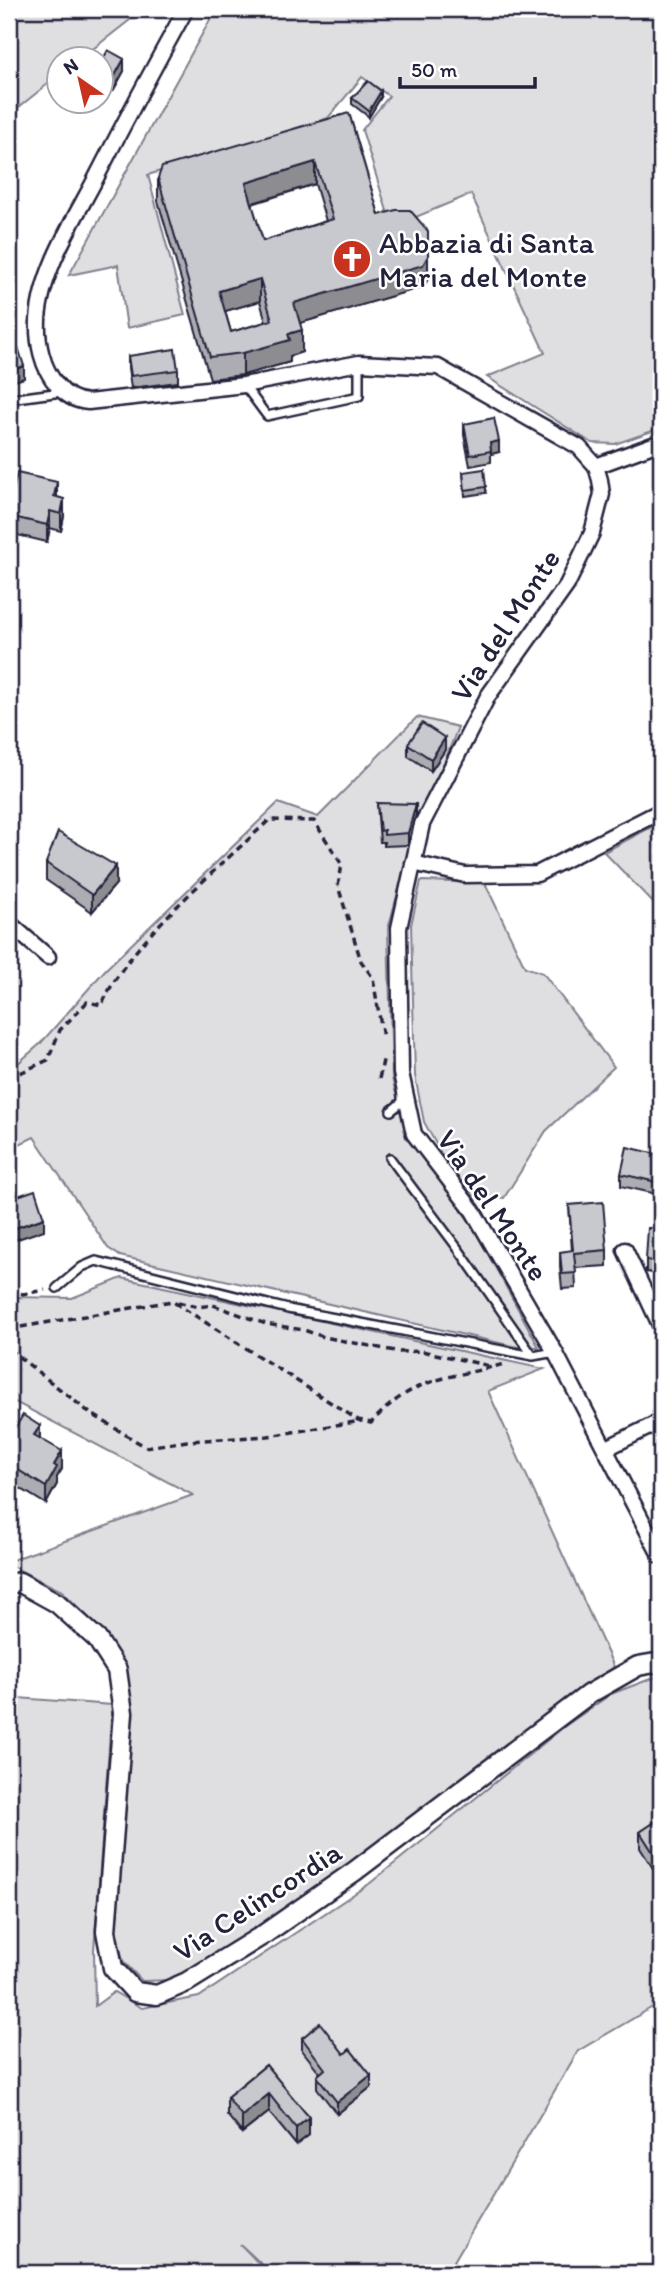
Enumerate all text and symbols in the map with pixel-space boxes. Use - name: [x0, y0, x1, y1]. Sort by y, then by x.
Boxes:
- north arrow: [46, 46, 116, 116]
- scale bar: [400, 46, 535, 90]
- text: N: [59, 53, 83, 79]
- text: 50 m: [411, 57, 458, 82]
- place label: Abbazia di Santa Maria del Monte: [379, 224, 595, 295]
- church icon: Abbazia di Santa Maria del Monte: [331, 238, 373, 280]
- street label: Via del Monte: [442, 542, 568, 708]
- street label: Via del Monte: [429, 1122, 557, 1288]
- street label: Via Celincordia: [166, 1833, 348, 1969]

